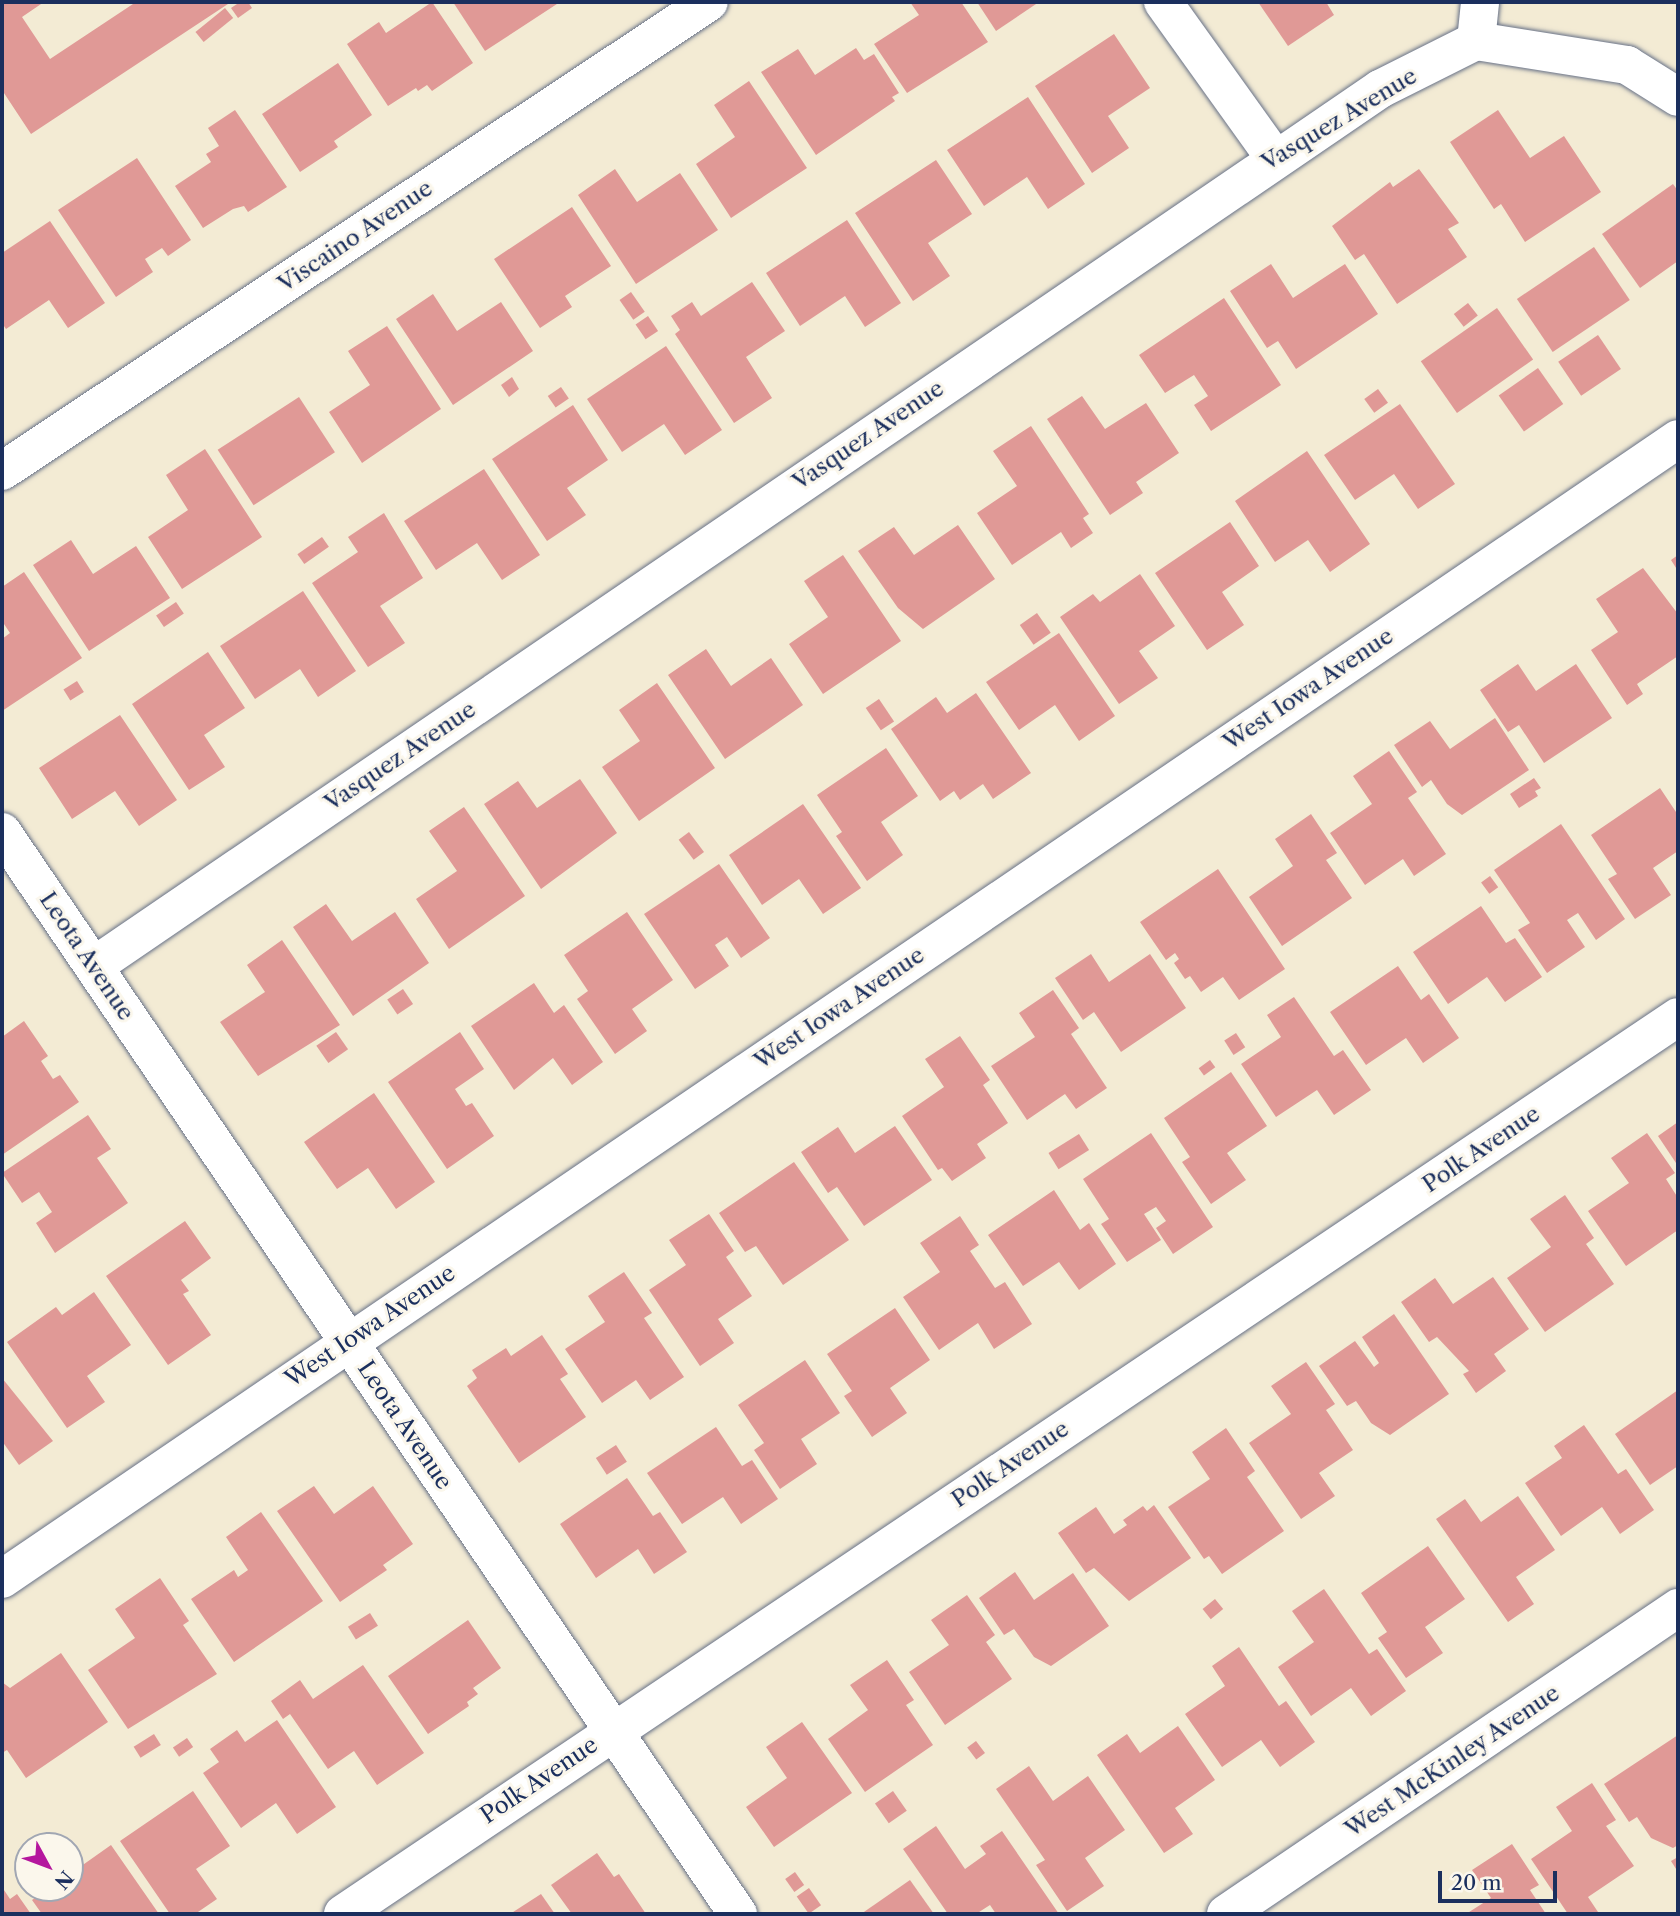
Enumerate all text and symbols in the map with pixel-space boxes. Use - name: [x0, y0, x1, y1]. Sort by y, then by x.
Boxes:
- street label: Vasquez Avenue: [1256, 62, 1422, 176]
- street label: Viscaino Avenue: [272, 174, 438, 298]
- street label: Vasquez Avenue: [787, 374, 949, 496]
- street label: West Iowa Avenue: [1217, 622, 1399, 756]
- street label: Vasquez Avenue: [319, 695, 481, 817]
- street label: Leota Avenue: [34, 886, 140, 1026]
- street label: West Iowa Avenue: [748, 941, 930, 1075]
- street label: Polk Avenue: [1417, 1099, 1545, 1199]
- street label: West Iowa Avenue: [279, 1259, 461, 1393]
- street label: Leota Avenue: [352, 1355, 458, 1495]
- street label: Polk Avenue: [946, 1414, 1074, 1514]
- street label: West McKinley Avenue: [1339, 1678, 1565, 1844]
- street label: Polk Avenue: [475, 1730, 603, 1830]
- north arrow: [14, 1832, 84, 1902]
- scale bar: [1442, 1856, 1561, 1900]
- text: N: [50, 1866, 78, 1894]
- text: 20 m: [1451, 1870, 1502, 1895]

